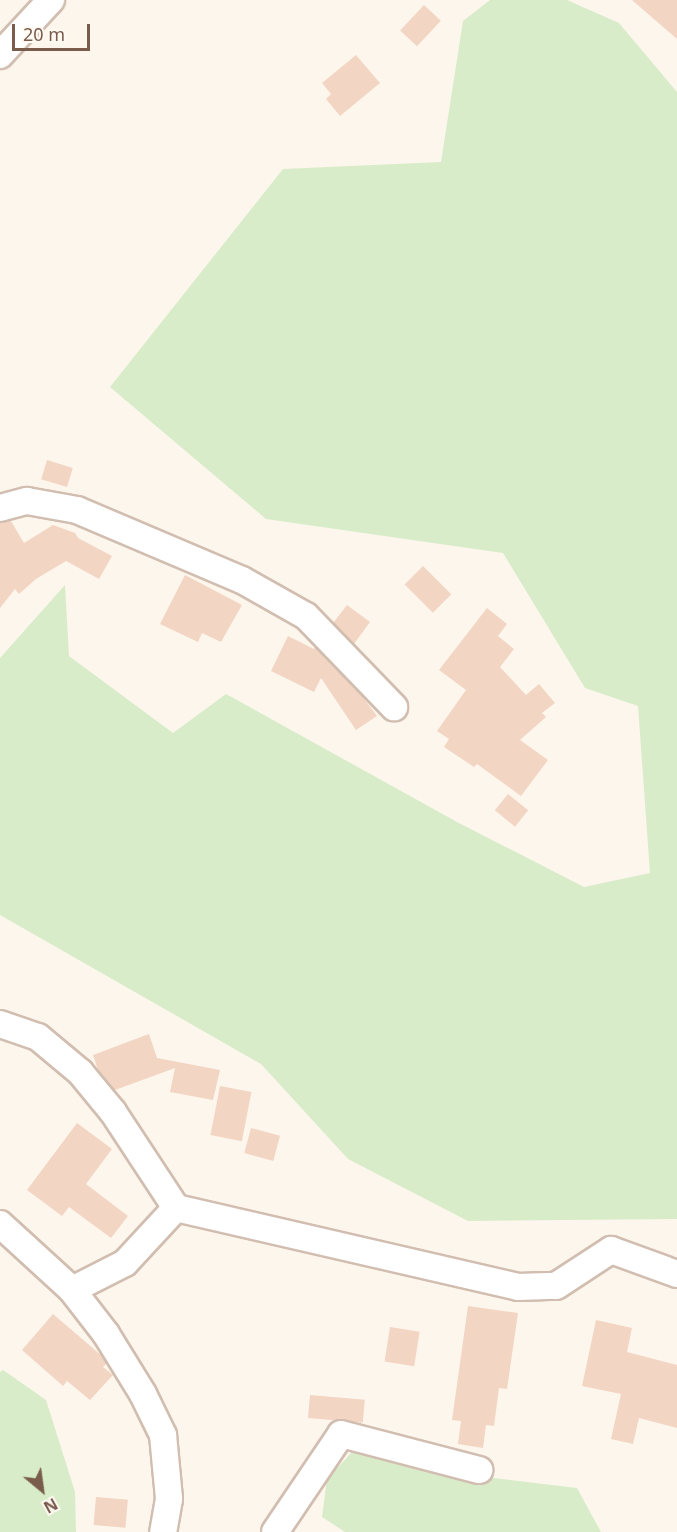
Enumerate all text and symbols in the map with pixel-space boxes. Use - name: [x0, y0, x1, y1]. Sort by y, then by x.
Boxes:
- scale bar: [15, 12, 93, 50]
- text: 20 m: [23, 22, 65, 46]
- north arrow: [12, 1460, 72, 1520]
- text: N: [40, 1493, 62, 1519]

